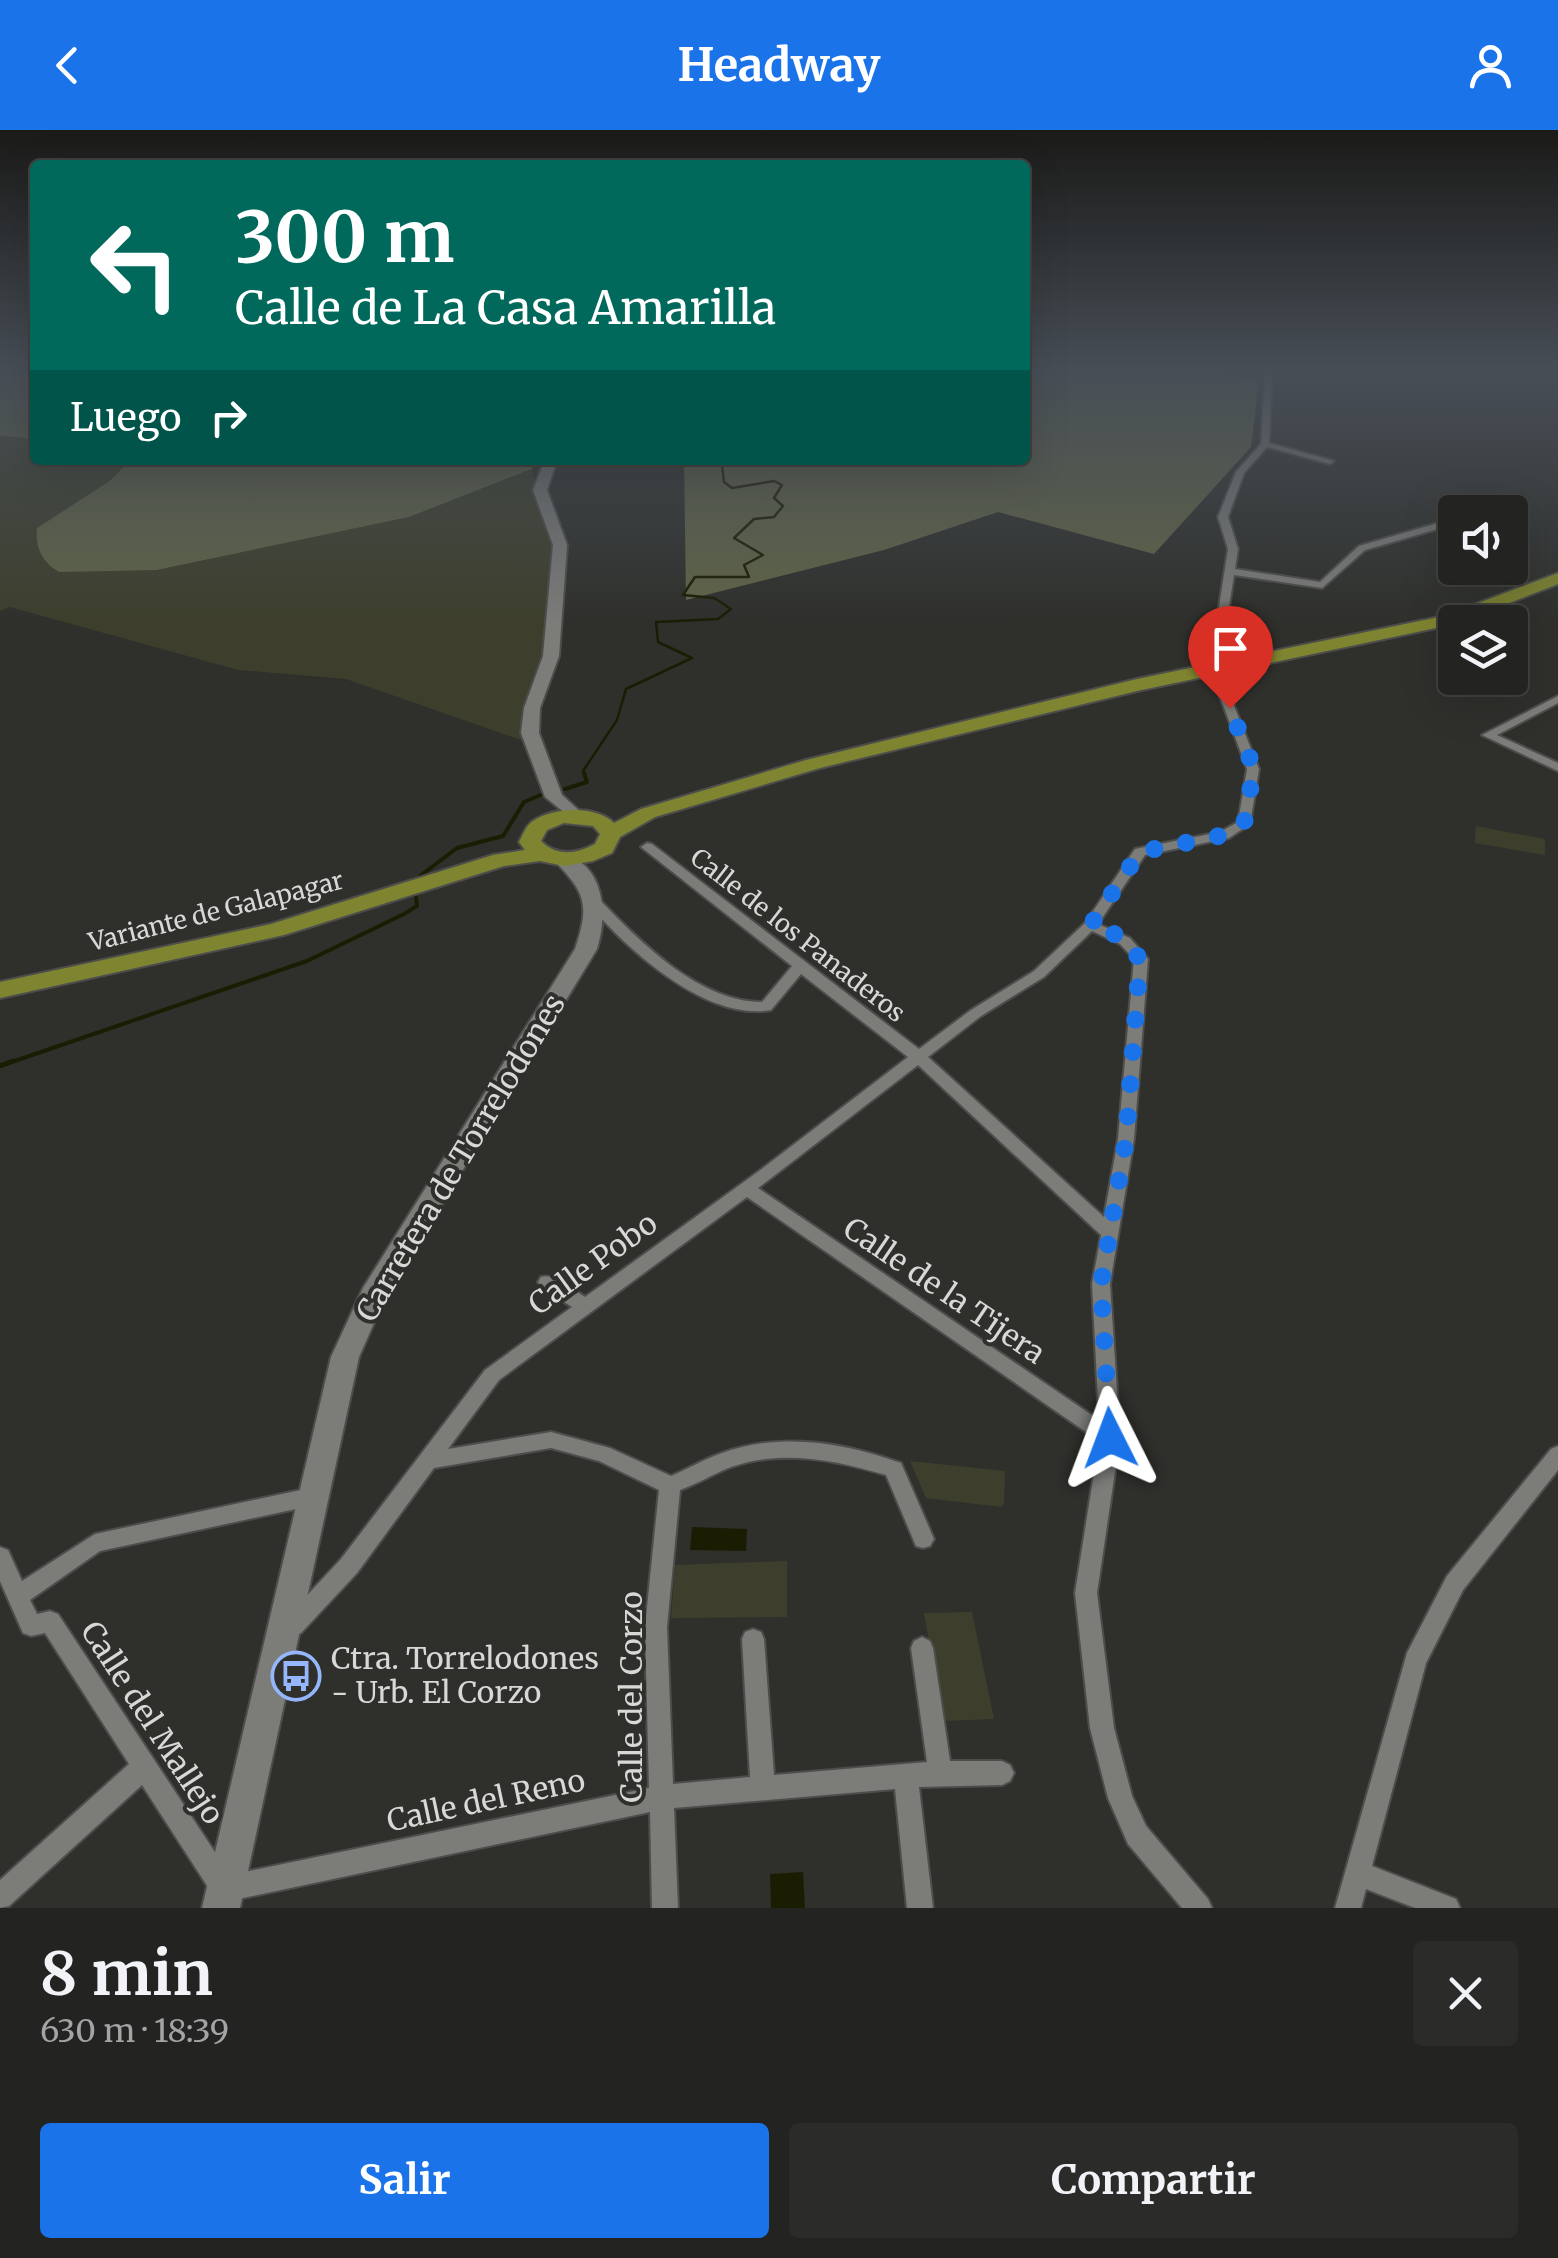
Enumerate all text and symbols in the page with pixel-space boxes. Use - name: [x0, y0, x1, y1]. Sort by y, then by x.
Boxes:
- text: Headway: [678, 37, 880, 93]
- icon: back: [40, 38, 95, 93]
- icon: person: [1463, 38, 1518, 93]
- text: 300 m: [235, 193, 454, 281]
- icon: left: [70, 200, 200, 330]
- text: Calle de La Casa Amarilla: [235, 280, 776, 336]
- icon: right: [201, 390, 256, 445]
- text: Luego: [70, 394, 181, 441]
- map controls: [1438, 495, 1528, 695]
- button: sound: [1438, 495, 1528, 585]
- button: layers: [1438, 605, 1528, 695]
- pin: [1188, 606, 1273, 709]
- icon: arrive: [1203, 621, 1258, 676]
- street label: Calle de los Panaderos: [684, 841, 912, 1029]
- street label: Variante de Galapagar: [84, 864, 347, 958]
- street label: Carretera de Torrelodones: [347, 987, 573, 1328]
- street label: Calle Pobo: [521, 1204, 664, 1323]
- street label: Calle de la Tijera: [836, 1209, 1053, 1372]
- position arrow: [1058, 1386, 1162, 1490]
- street label: Calle del Corzo: [612, 1591, 650, 1803]
- street label: Calle del Mallejo: [73, 1614, 233, 1831]
- place label: Ctra. Torrelodones - Urb. El Corzo: [331, 1639, 599, 1711]
- bus stop icon: Ctra. Torrelodones - Urb. El Corzo: [270, 1650, 322, 1702]
- street label: Calle del Reno: [383, 1760, 588, 1840]
- text: 8 min: [40, 1936, 213, 2011]
- button: close: [1413, 1941, 1518, 2046]
- text: 630 m · 18:39: [40, 2011, 229, 2051]
- button: Salir: [40, 2123, 769, 2238]
- button: Compartir: [789, 2123, 1518, 2238]

